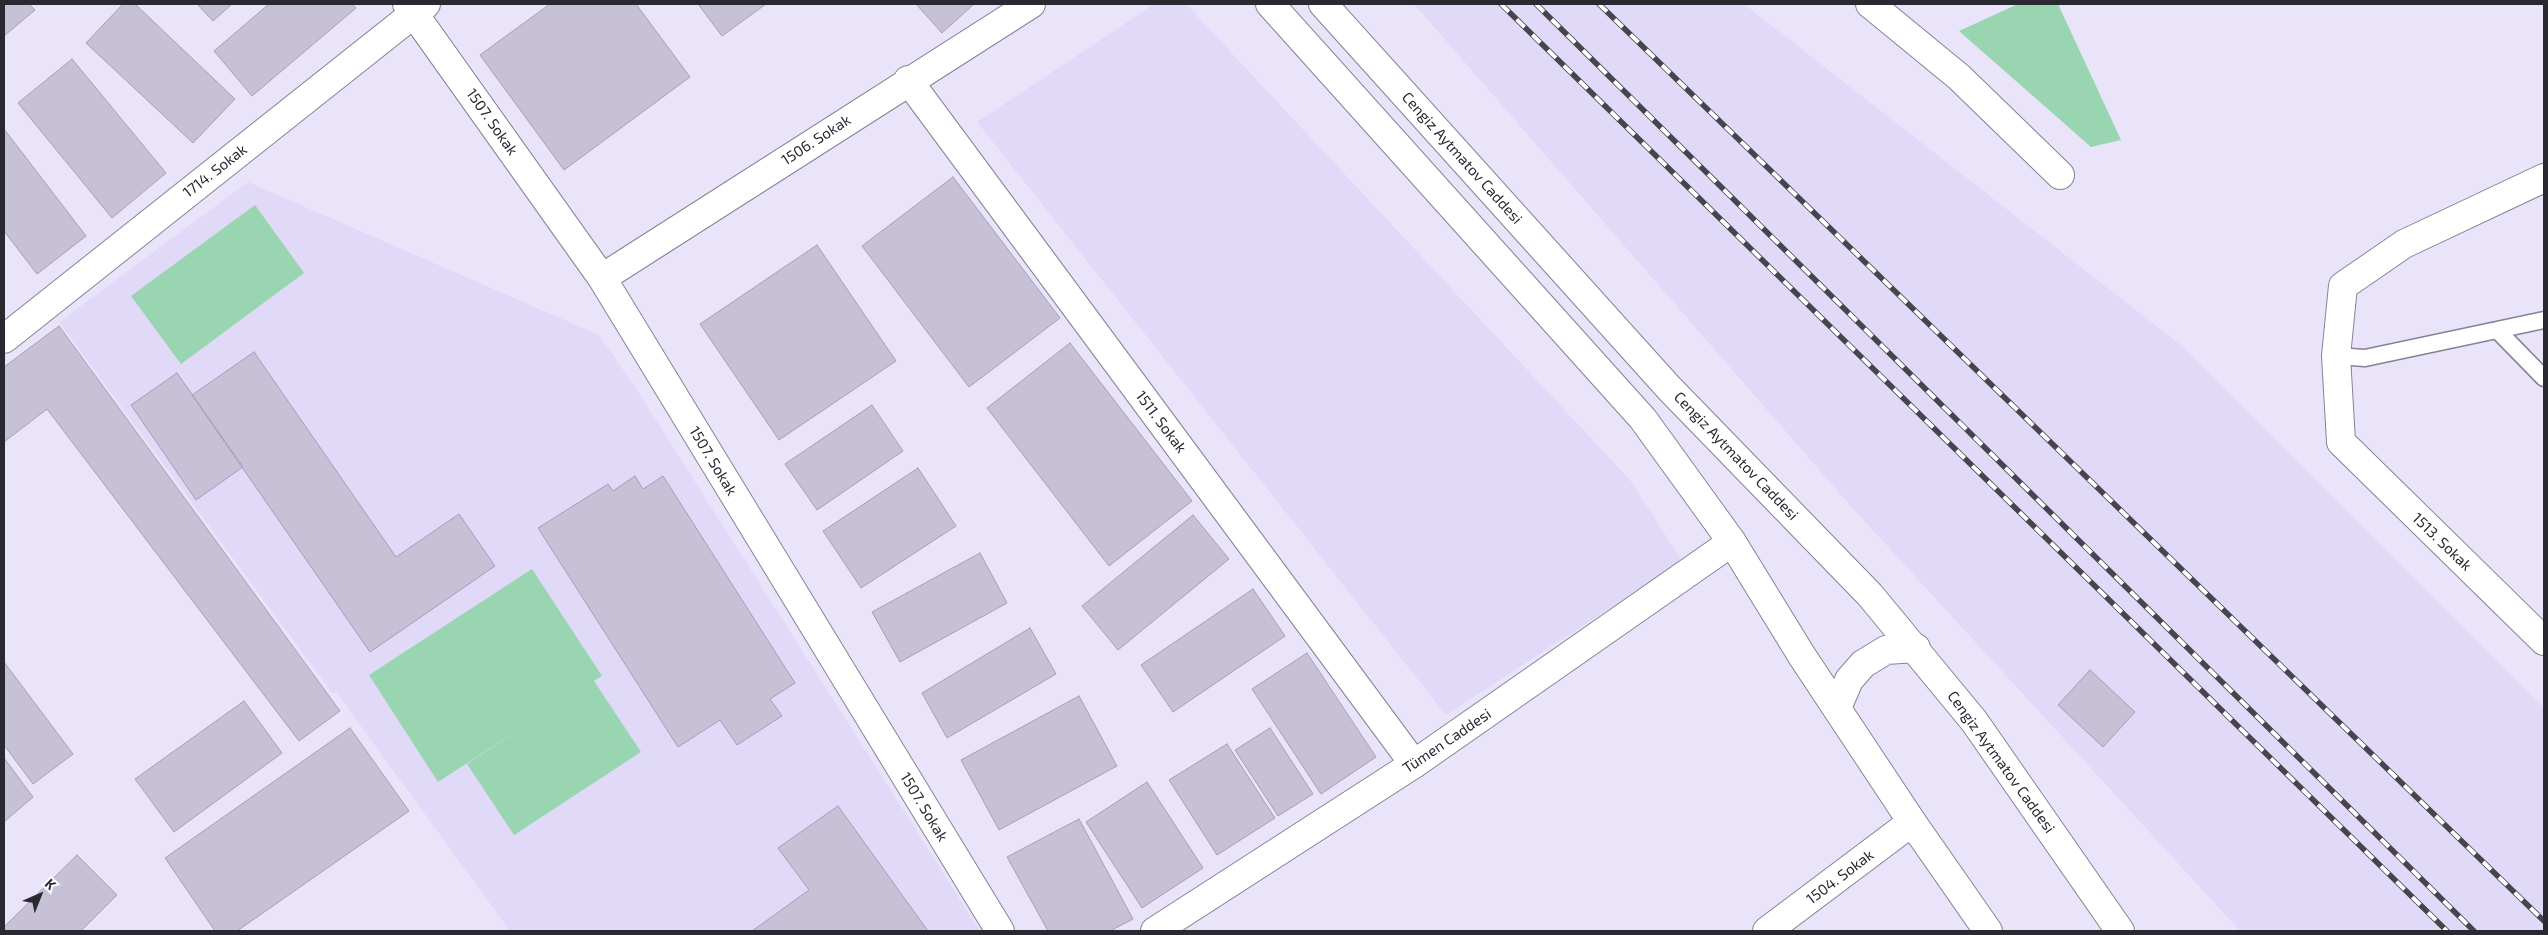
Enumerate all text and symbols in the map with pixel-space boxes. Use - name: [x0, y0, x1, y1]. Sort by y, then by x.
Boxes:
- street label: 1507. Sokak: [462, 85, 522, 159]
- street label: Cengiz Aytmatov Caddesi: [1398, 88, 1526, 228]
- street label: 1506. Sokak: [778, 111, 854, 169]
- street label: 1714. Sokak: [179, 140, 251, 202]
- street label: 1511. Sokak: [1132, 387, 1190, 457]
- street label: Cengiz Aytmatov Caddesi: [1670, 388, 1802, 524]
- street label: 1507. Sokak: [685, 423, 741, 499]
- street label: 1513. Sokak: [2409, 509, 2475, 575]
- street label: Cengiz Aytmatov Caddesi: [1943, 687, 2059, 837]
- street label: Tümen Caddesi: [1399, 705, 1495, 777]
- street label: 1507. Sokak: [896, 769, 952, 845]
- street label: 1504. Sokak: [1803, 846, 1877, 908]
- north arrow: [15, 870, 65, 920]
- text: K: [42, 875, 60, 893]

